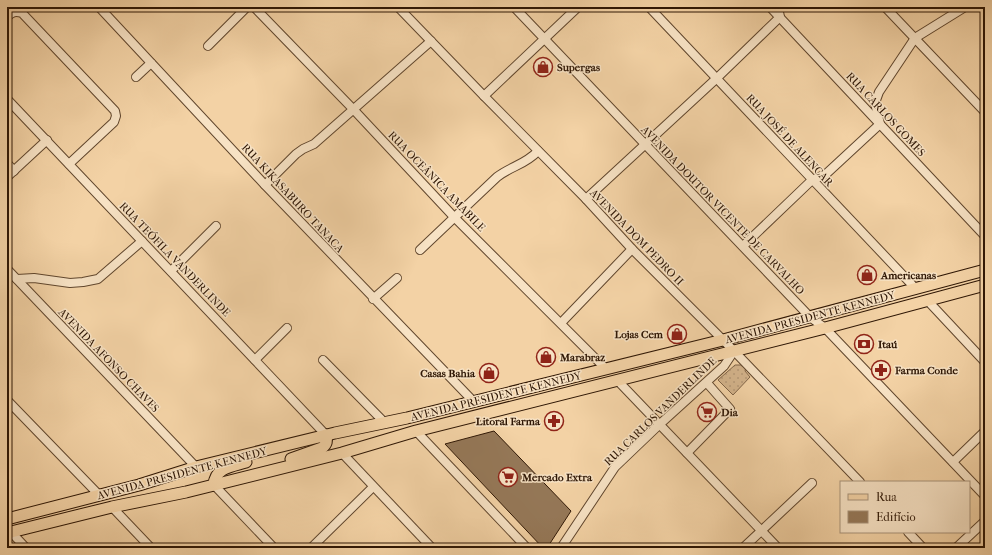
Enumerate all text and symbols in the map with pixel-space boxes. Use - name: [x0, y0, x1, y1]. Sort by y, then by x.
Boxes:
- shop icon: Supergas: [532, 56, 554, 78]
- place label: Supergas: [557, 61, 600, 74]
- street label: RUA CARLOS GOMES: [843, 70, 928, 159]
- street label: RUA JOSÉ DE ALENCAR: [743, 91, 837, 190]
- street label: AVENIDA DOUTOR VICENTE DE CARVALHO: [638, 123, 807, 298]
- street label: RUA OCEÂNICA AMABILE: [385, 129, 488, 234]
- street label: RUA KIKASABURO TANACA: [239, 141, 347, 256]
- street label: AVENIDA DOM PEDRO II: [587, 186, 687, 289]
- street label: RUA TEÓFILA VANDERLINDE: [116, 199, 233, 319]
- shop icon: Americanas: [856, 264, 878, 286]
- place label: Americanas: [880, 269, 936, 282]
- street label: AVENIDA PRESIDENTE KENNEDY: [723, 288, 897, 347]
- street label: AVENIDA AFONSO CHAVES: [55, 305, 162, 415]
- shop icon: Lojas Cem: [666, 323, 688, 345]
- place label: Lojas Cem: [614, 328, 664, 341]
- bank icon: Itaú: [853, 333, 875, 355]
- place label: Itaú: [878, 338, 898, 351]
- shop icon: Marabraz: [535, 346, 557, 368]
- place label: Marabraz: [559, 351, 605, 364]
- street label: RUA CARLOS VANDERLINDE: [602, 354, 719, 468]
- pharmacy icon: Farma Conde: [870, 359, 892, 381]
- shop icon: Casas Bahia: [478, 362, 500, 384]
- place label: Farma Conde: [894, 364, 958, 377]
- place label: Casas Bahia: [420, 367, 476, 380]
- street label: AVENIDA PRESIDENTE KENNEDY: [408, 369, 583, 424]
- supermarket icon: Dia: [696, 401, 718, 423]
- place label: Dia: [720, 406, 739, 419]
- pharmacy icon: Litoral Farma: [543, 410, 565, 432]
- place label: Litoral Farma: [476, 415, 541, 428]
- street label: AVENIDA PRESIDENTE KENNEDY: [95, 444, 269, 503]
- supermarket icon: Mercado Extra: [497, 466, 519, 488]
- place label: Mercado Extra: [521, 471, 593, 484]
- legend: [840, 481, 970, 533]
- text: Rua: [876, 490, 897, 504]
- text: Edifício: [876, 510, 916, 524]

